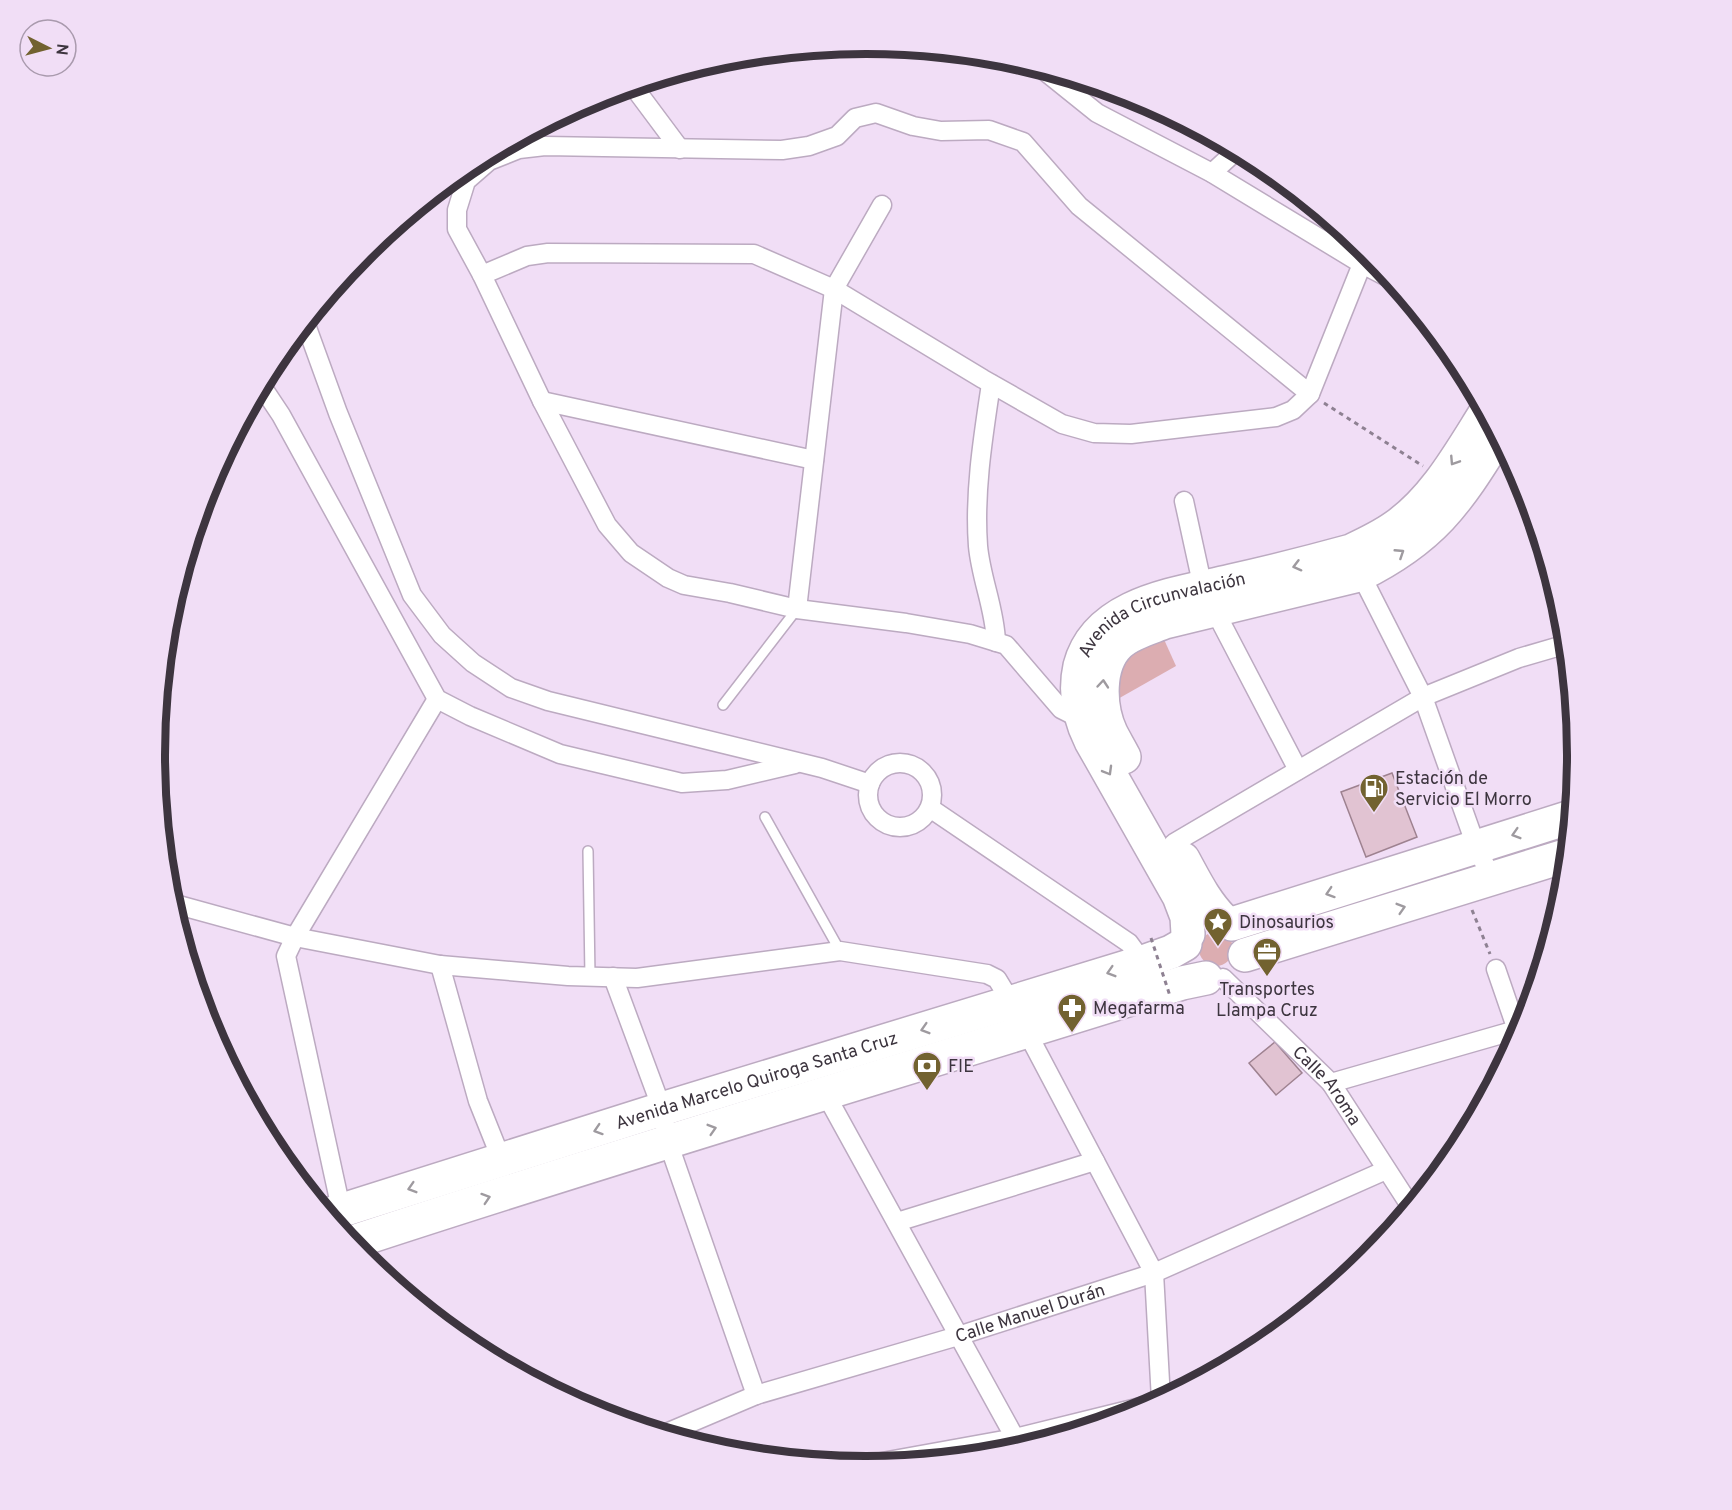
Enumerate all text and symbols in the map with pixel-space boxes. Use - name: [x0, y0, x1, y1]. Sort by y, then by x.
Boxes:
- north arrow: [18, 18, 78, 78]
- text: N: [50, 43, 71, 56]
- one-way arrow: [1450, 454, 1461, 465]
- one-way arrow: [1394, 548, 1404, 560]
- one-way arrow: [1292, 558, 1302, 571]
- street label: Avenida Circunvalación: [1074, 568, 1248, 662]
- one-way arrow: [1097, 680, 1110, 689]
- one-way arrow: [1101, 765, 1112, 775]
- place label: Estación de Servicio El Morro: [1395, 768, 1532, 812]
- fuel station icon: Estación de Servicio El Morro: [1358, 772, 1390, 814]
- one-way arrow: [1511, 827, 1522, 839]
- one-way arrow: [1325, 886, 1336, 898]
- one-way arrow: [1395, 903, 1406, 915]
- place icon: Dinosaurios: [1202, 906, 1234, 948]
- place label: Dinosaurios: [1239, 912, 1334, 935]
- office icon: Transportes Llampa Cruz: [1251, 936, 1283, 978]
- one-way arrow: [1106, 965, 1117, 977]
- place label: Transportes Llampa Cruz: [1216, 979, 1318, 1023]
- pharmacy icon: Megafarma: [1056, 992, 1088, 1034]
- place label: Megafarma: [1093, 998, 1185, 1021]
- one-way arrow: [920, 1022, 930, 1034]
- street label: Avenida Marcelo Quiroga Santa Cruz: [613, 1028, 901, 1136]
- street label: Calle Aroma: [1287, 1041, 1365, 1130]
- bank icon: FIE: [911, 1050, 943, 1092]
- place label: FIE: [948, 1056, 974, 1079]
- one-way arrow: [593, 1123, 604, 1135]
- one-way arrow: [706, 1123, 717, 1136]
- one-way arrow: [407, 1181, 418, 1193]
- one-way arrow: [480, 1193, 491, 1206]
- street label: Calle Manuel Durán: [953, 1279, 1108, 1349]

